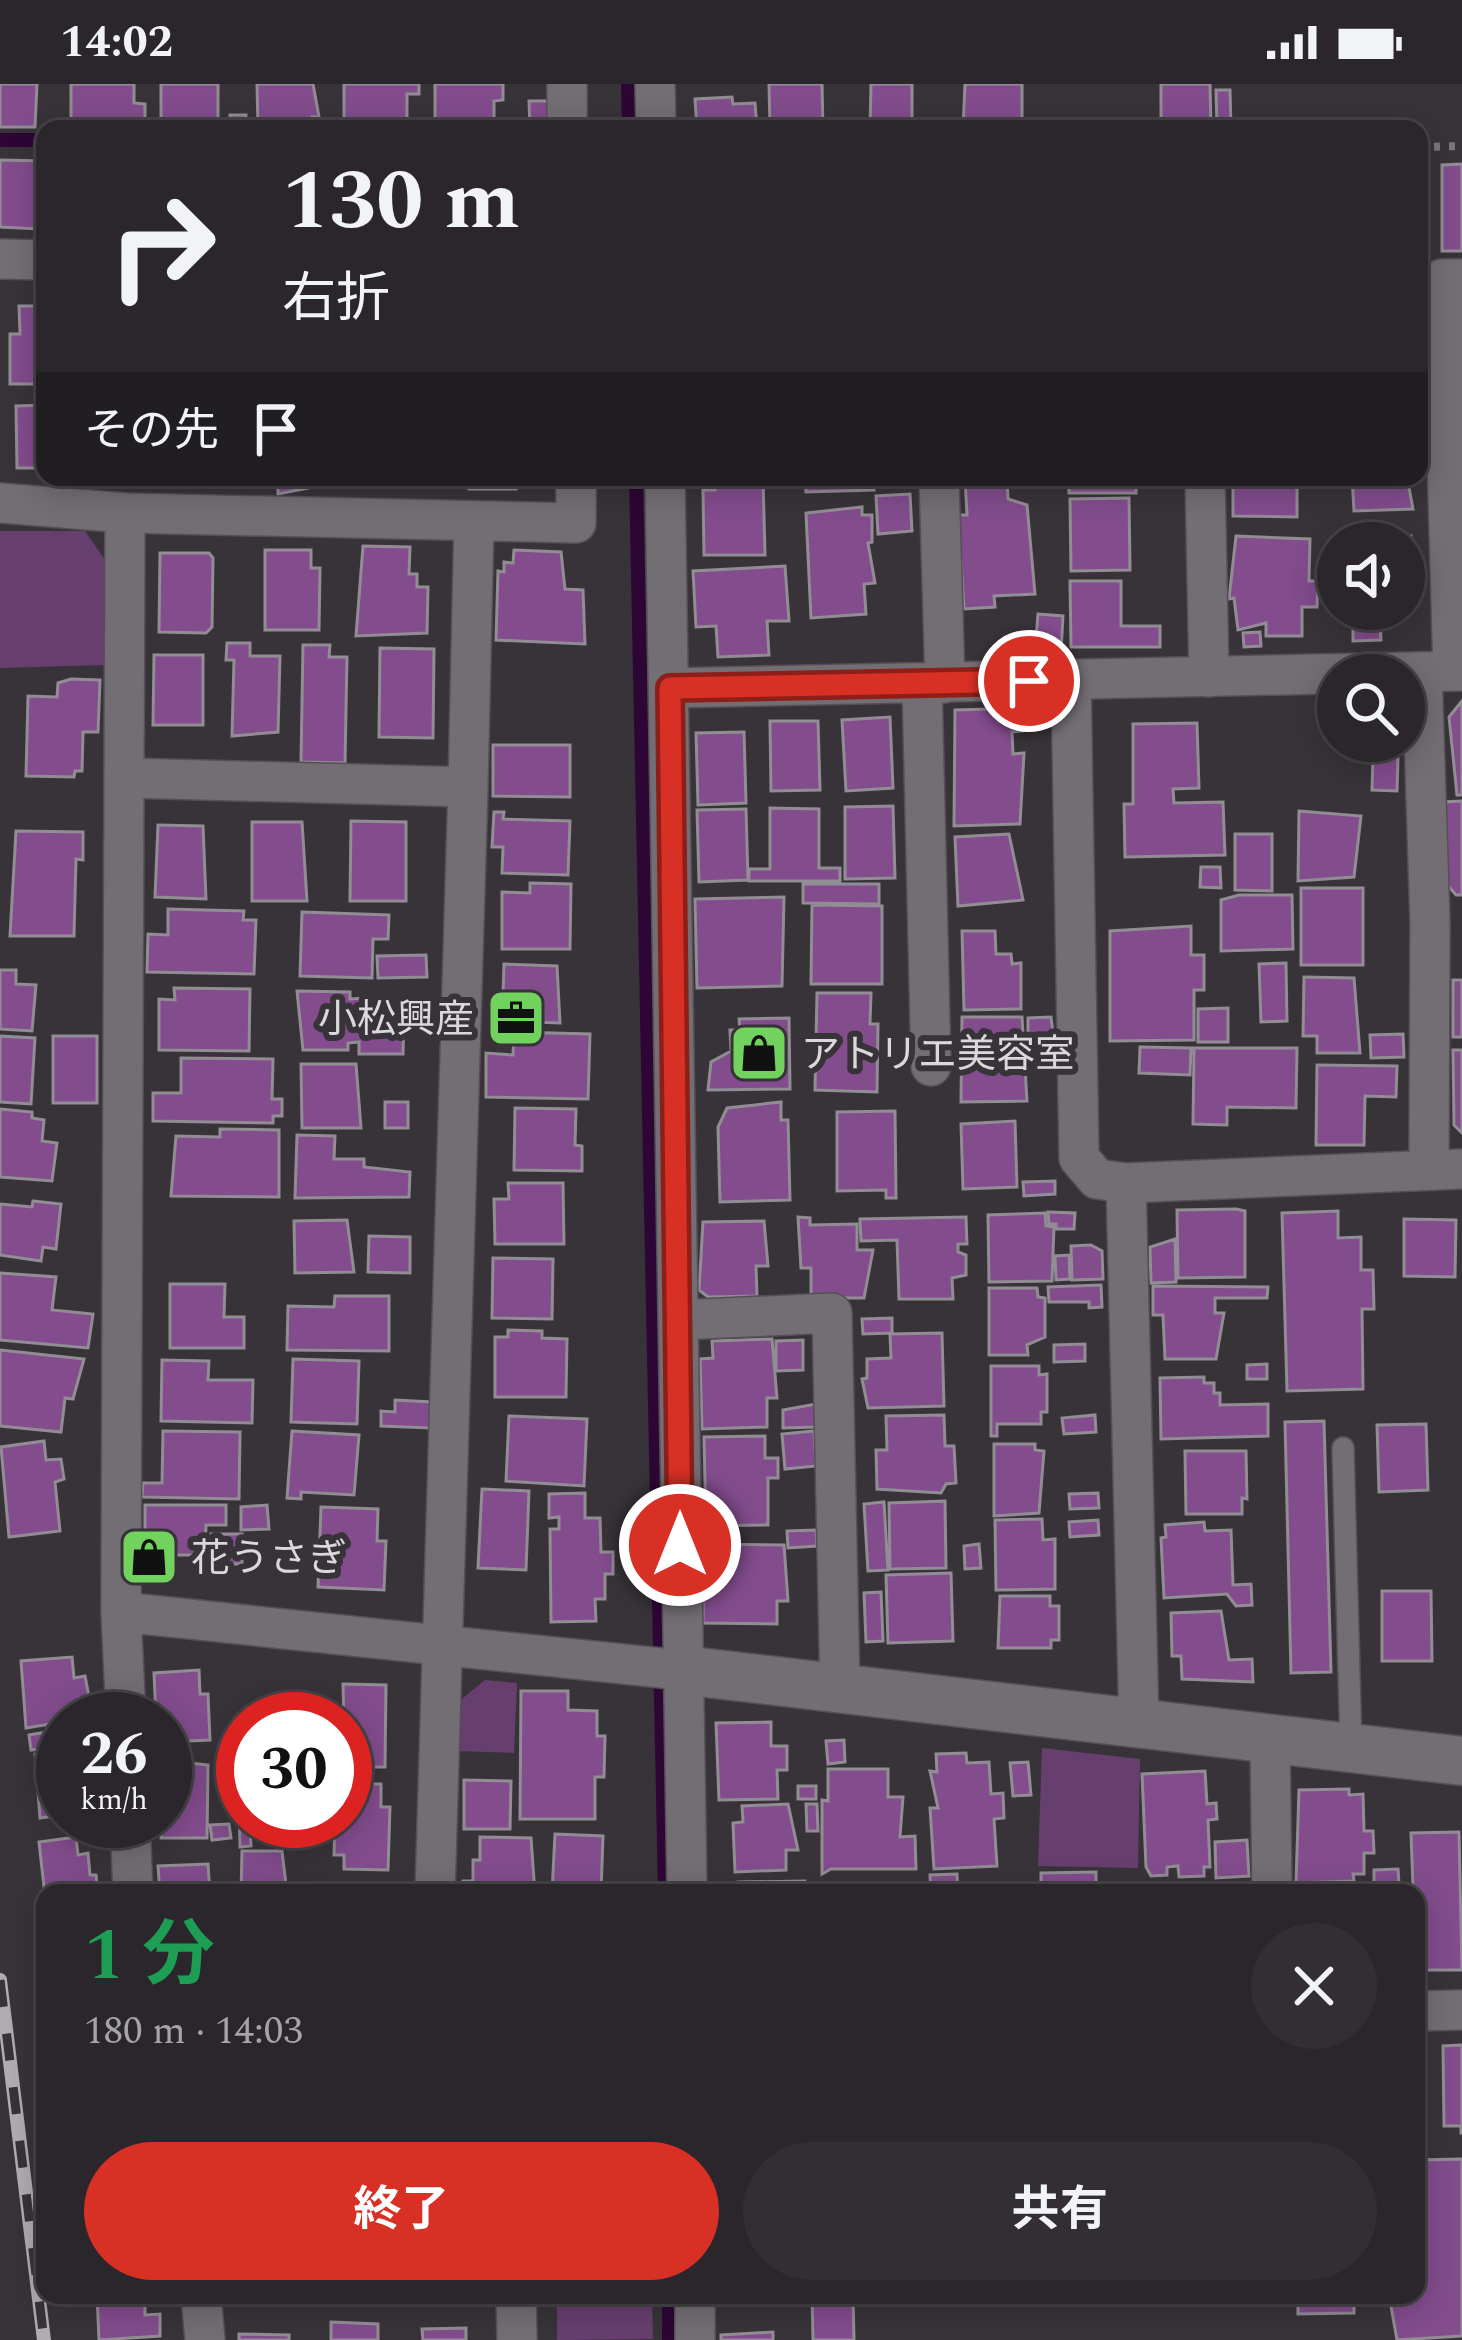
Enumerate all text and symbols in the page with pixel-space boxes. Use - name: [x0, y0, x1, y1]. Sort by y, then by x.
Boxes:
- text: 14:02: [60, 8, 173, 77]
- text: 130 m: [282, 138, 520, 266]
- icon: right: [84, 168, 240, 324]
- text: 右折: [282, 259, 390, 341]
- icon: arrive: [243, 396, 309, 462]
- text: その先: [84, 397, 219, 466]
- map controls: [1317, 522, 1425, 762]
- button: sound: [1317, 522, 1425, 630]
- pin: [978, 630, 1080, 732]
- icon: arrive: [996, 648, 1062, 714]
- button: search: [1317, 654, 1425, 762]
- office icon: 小松興産: [485, 987, 547, 1049]
- place label: 小松興産: [318, 991, 474, 1050]
- shop icon: アトリエ美容室: [728, 1022, 790, 1084]
- place label: アトリエ美容室: [801, 1026, 1074, 1085]
- position arrow: [617, 1482, 743, 1608]
- shop icon: 花うさぎ: [118, 1526, 180, 1588]
- place label: 花うさぎ: [191, 1530, 347, 1589]
- speed limit sign: 30: [216, 1692, 372, 1848]
- text: 26: [80, 1709, 148, 1801]
- text: km/h: [80, 1777, 148, 1823]
- text: 1 分: [84, 1902, 214, 2011]
- button: close: [1251, 1923, 1377, 2049]
- text: 180 m · 14:03: [84, 2002, 303, 2061]
- button: 終了: [84, 2142, 719, 2280]
- button: 共有: [743, 2142, 1377, 2280]

